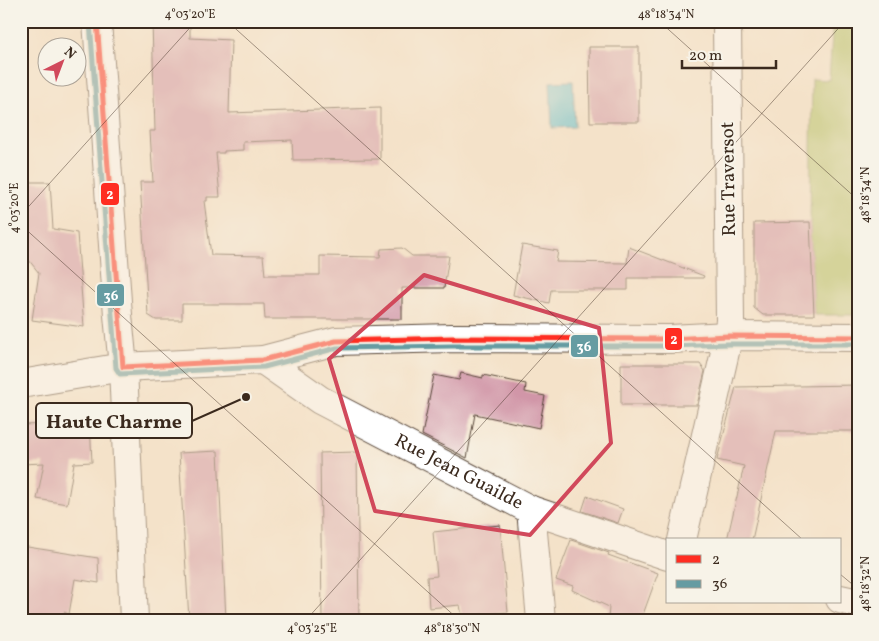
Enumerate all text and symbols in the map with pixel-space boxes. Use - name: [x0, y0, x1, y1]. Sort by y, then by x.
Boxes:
- text: 4°03'20"E: [165, 7, 216, 23]
- text: 48°18'34"N: [638, 7, 694, 23]
- north arrow: [38, 38, 88, 88]
- scale bar: [682, 38, 775, 70]
- text: N: [60, 43, 80, 64]
- text: 20 m: [689, 46, 722, 67]
- street label: Rue Traversot: [715, 121, 743, 237]
- text: 48°18'34"N: [858, 167, 874, 223]
- line badge: 2: [100, 182, 120, 206]
- text: 4°03'20"E: [7, 183, 23, 234]
- text: 2: [106, 186, 114, 205]
- line badge: 36: [96, 283, 125, 307]
- text: 36: [104, 287, 119, 306]
- line badge: 2: [664, 327, 683, 351]
- text: 2: [670, 331, 678, 350]
- line badge: 36: [570, 334, 599, 358]
- text: 36: [577, 338, 592, 357]
- callout: Haute Charme: [36, 403, 192, 438]
- text: Haute Charme: [46, 409, 182, 437]
- street label: Rue Jean Guailde: [390, 428, 527, 517]
- legend: [666, 538, 842, 604]
- text: 2: [712, 550, 720, 571]
- text: 48°18'32"N: [858, 556, 874, 612]
- text: 36: [712, 574, 727, 595]
- text: 4°03'25"E: [287, 621, 337, 637]
- text: 48°18'30"N: [424, 621, 480, 637]

